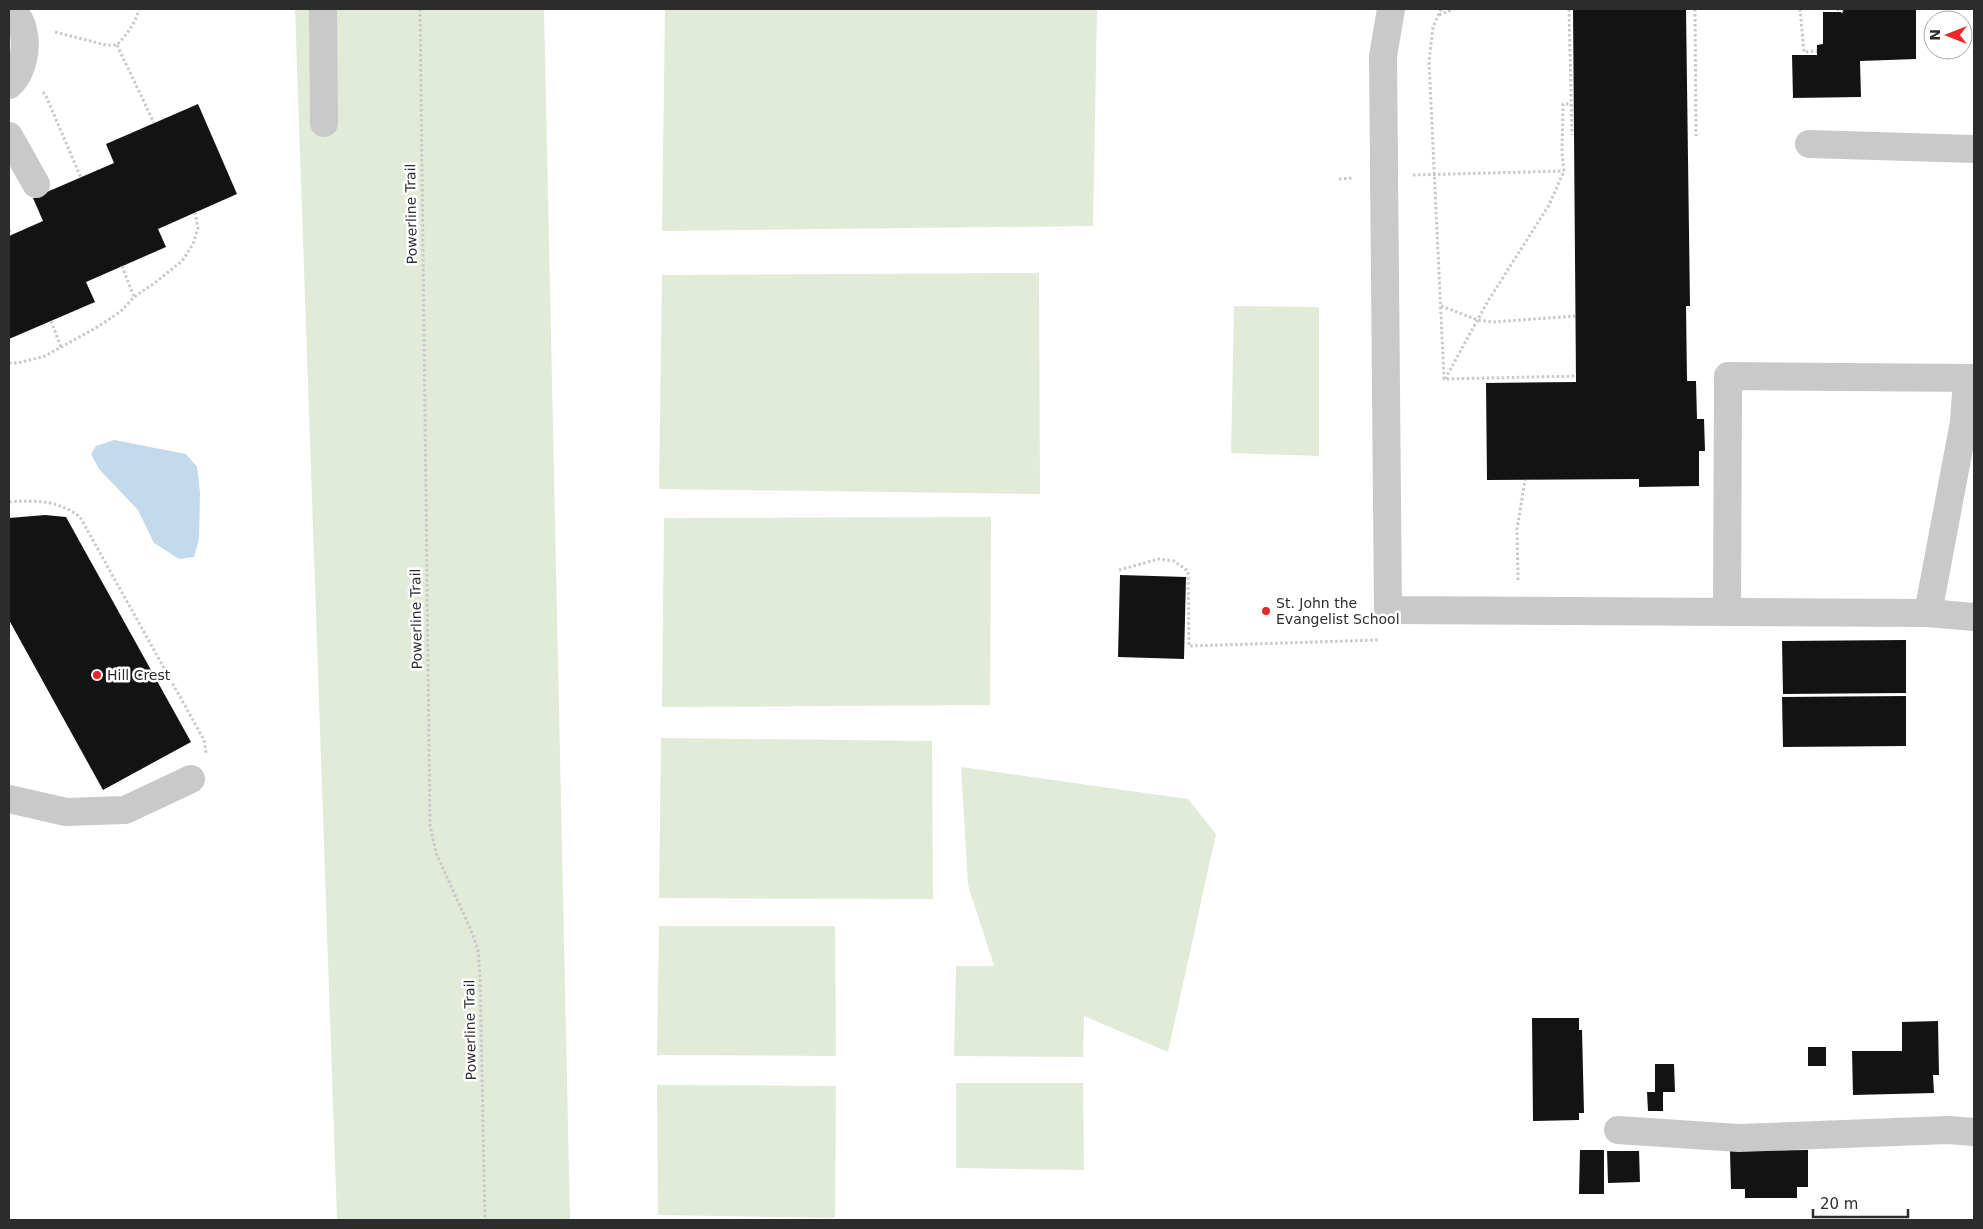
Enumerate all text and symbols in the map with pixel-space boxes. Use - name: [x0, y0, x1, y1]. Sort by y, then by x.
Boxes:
- north arrow: [1923, 10, 1973, 60]
- text: N: [1927, 29, 1943, 41]
- street label: Powerline Trail: [402, 164, 420, 264]
- street label: Powerline Trail: [407, 569, 425, 669]
- place label: St. John the Evangelist School: [1276, 595, 1400, 627]
- marker: St. John the Evangelist School: [1260, 605, 1272, 617]
- place label: Hill Crest: [107, 667, 171, 683]
- marker: Hill Crest: [91, 669, 103, 681]
- street label: Powerline Trail: [461, 980, 479, 1080]
- scale bar: [1813, 1186, 1908, 1218]
- text: 20 m: [1820, 1195, 1858, 1213]

